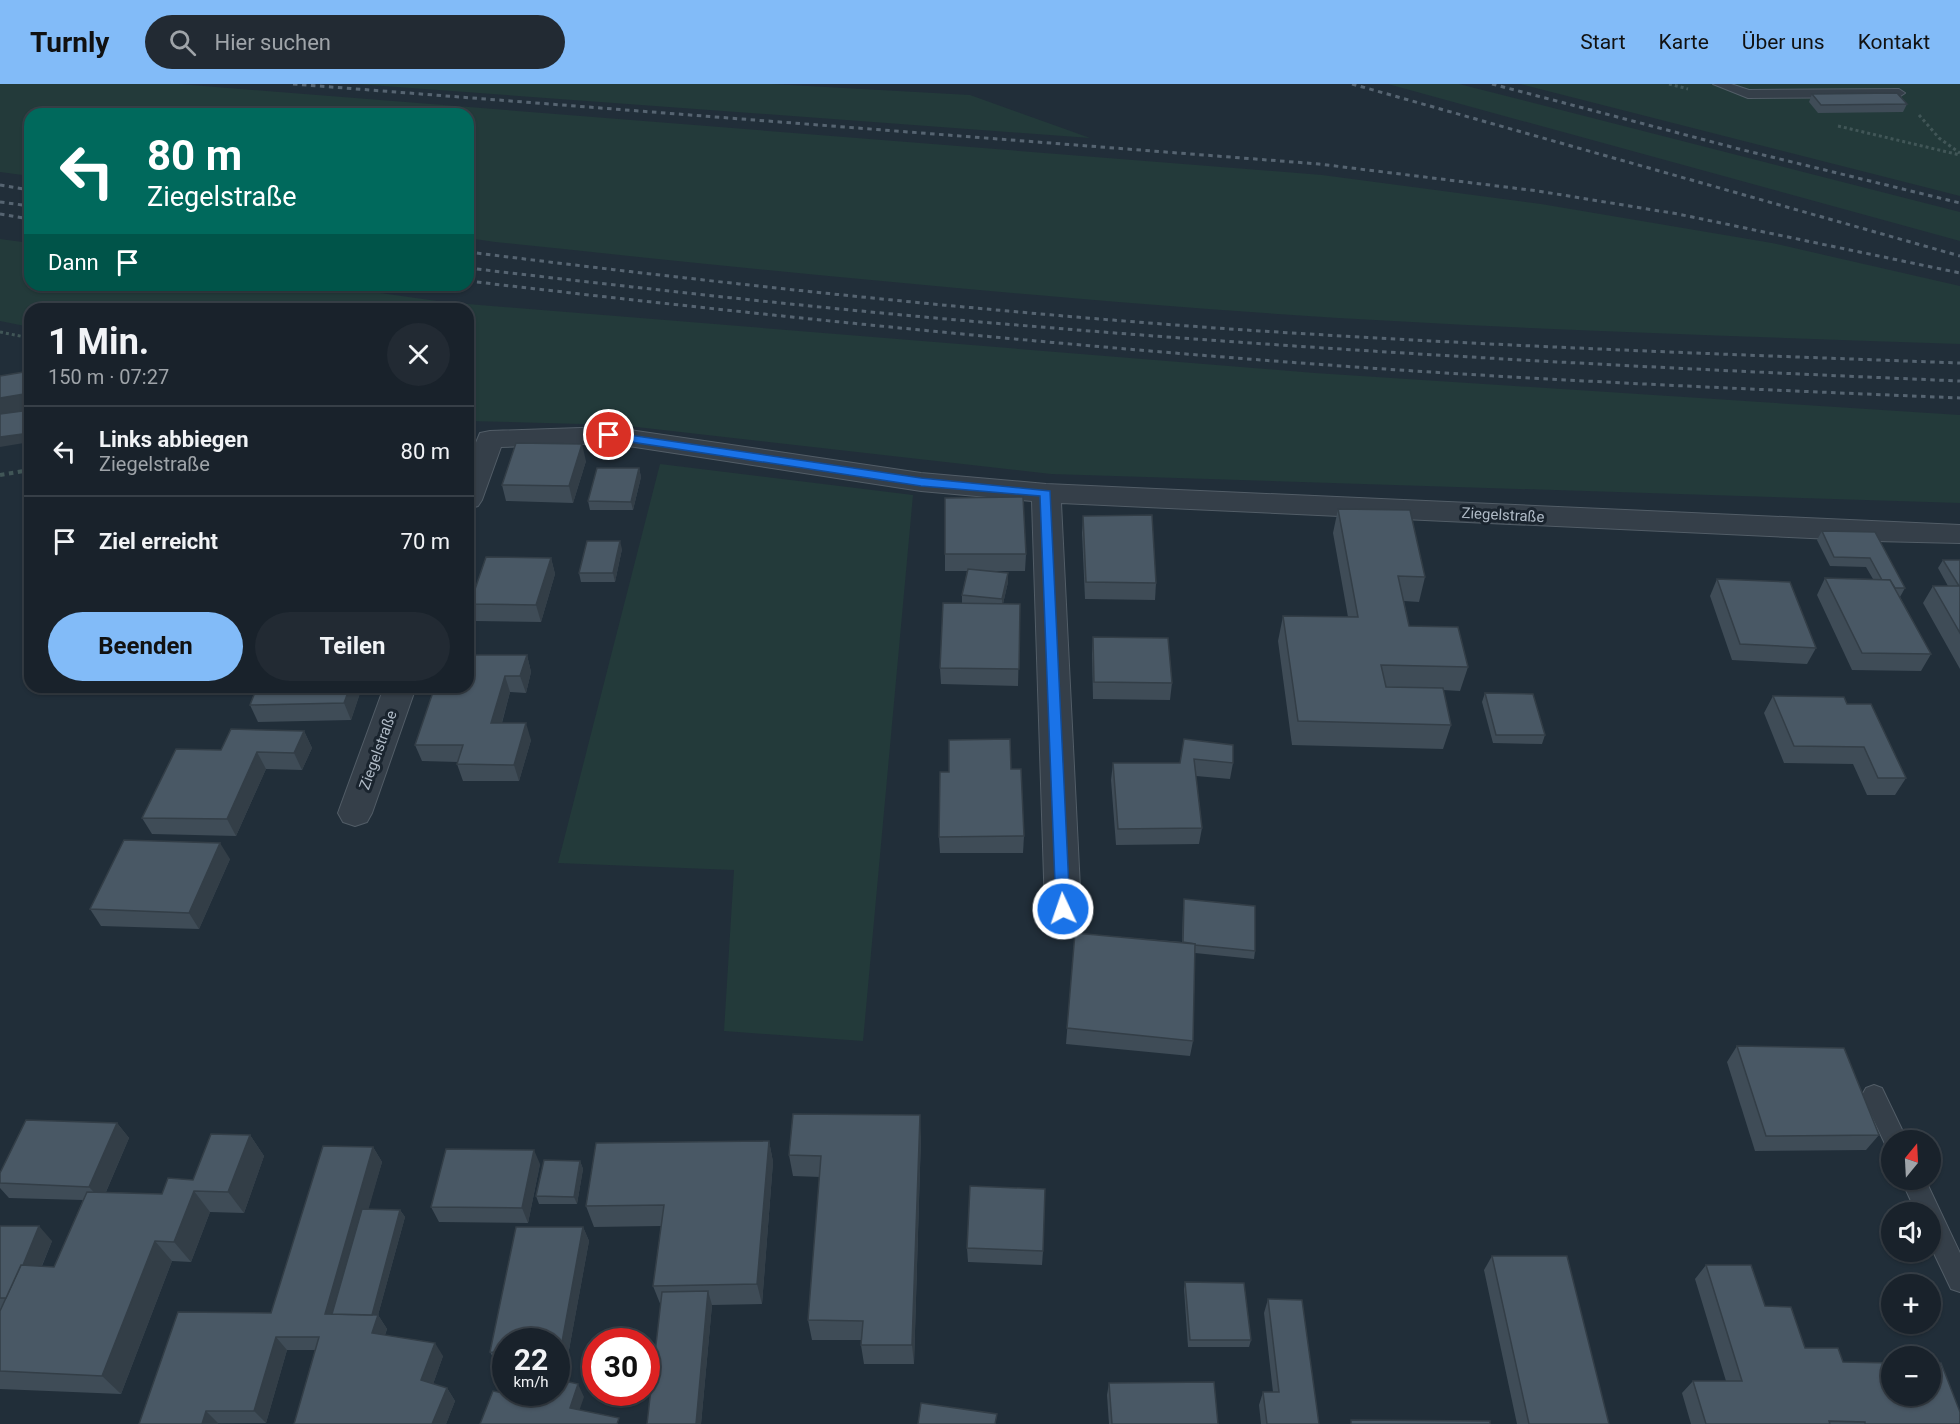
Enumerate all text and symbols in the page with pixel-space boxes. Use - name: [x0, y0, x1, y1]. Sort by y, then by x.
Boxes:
- search box: [145, 15, 565, 69]
- text: Turnly: [30, 26, 109, 59]
- icon: search: [166, 26, 199, 59]
- text: Hier suchen: [214, 30, 331, 55]
- text: Start: [1580, 30, 1626, 54]
- text: Karte: [1659, 30, 1709, 54]
- text: Über uns: [1742, 30, 1825, 54]
- text: Kontakt: [1858, 30, 1930, 54]
- text: 80 m: [147, 131, 242, 180]
- icon: left: [48, 132, 126, 210]
- text: Ziegelstraße: [147, 181, 297, 213]
- icon: arrive: [111, 246, 144, 279]
- text: Dann: [48, 250, 99, 275]
- text: 1 Min.: [48, 321, 149, 363]
- button: close: [387, 323, 450, 386]
- text: 150 m · 07:27: [48, 365, 169, 389]
- pin: [583, 409, 634, 460]
- icon: arrive: [592, 418, 625, 451]
- text: Links abbiegen: [99, 427, 249, 452]
- icon: left: [48, 435, 81, 468]
- text: 80 m: [401, 439, 450, 464]
- text: Ziegelstraße: [99, 452, 210, 476]
- street label: Ziegelstraße: [1461, 504, 1545, 526]
- icon: arrive: [48, 525, 81, 558]
- text: Ziel erreicht: [99, 529, 218, 554]
- text: 70 m: [401, 529, 450, 554]
- button: Beenden: [48, 612, 243, 681]
- button: Teilen: [255, 612, 450, 681]
- street label: Ziegelstraße: [355, 708, 401, 792]
- position arrow: [1031, 877, 1095, 941]
- north arrow: [1881, 1130, 1941, 1190]
- map controls: [1881, 1130, 1941, 1406]
- button: sound: [1881, 1202, 1941, 1262]
- button: +: [1881, 1274, 1941, 1334]
- speed limit sign: 30: [582, 1328, 660, 1406]
- text: 22: [514, 1342, 548, 1377]
- button: −: [1881, 1346, 1941, 1406]
- text: km/h: [513, 1373, 549, 1391]

